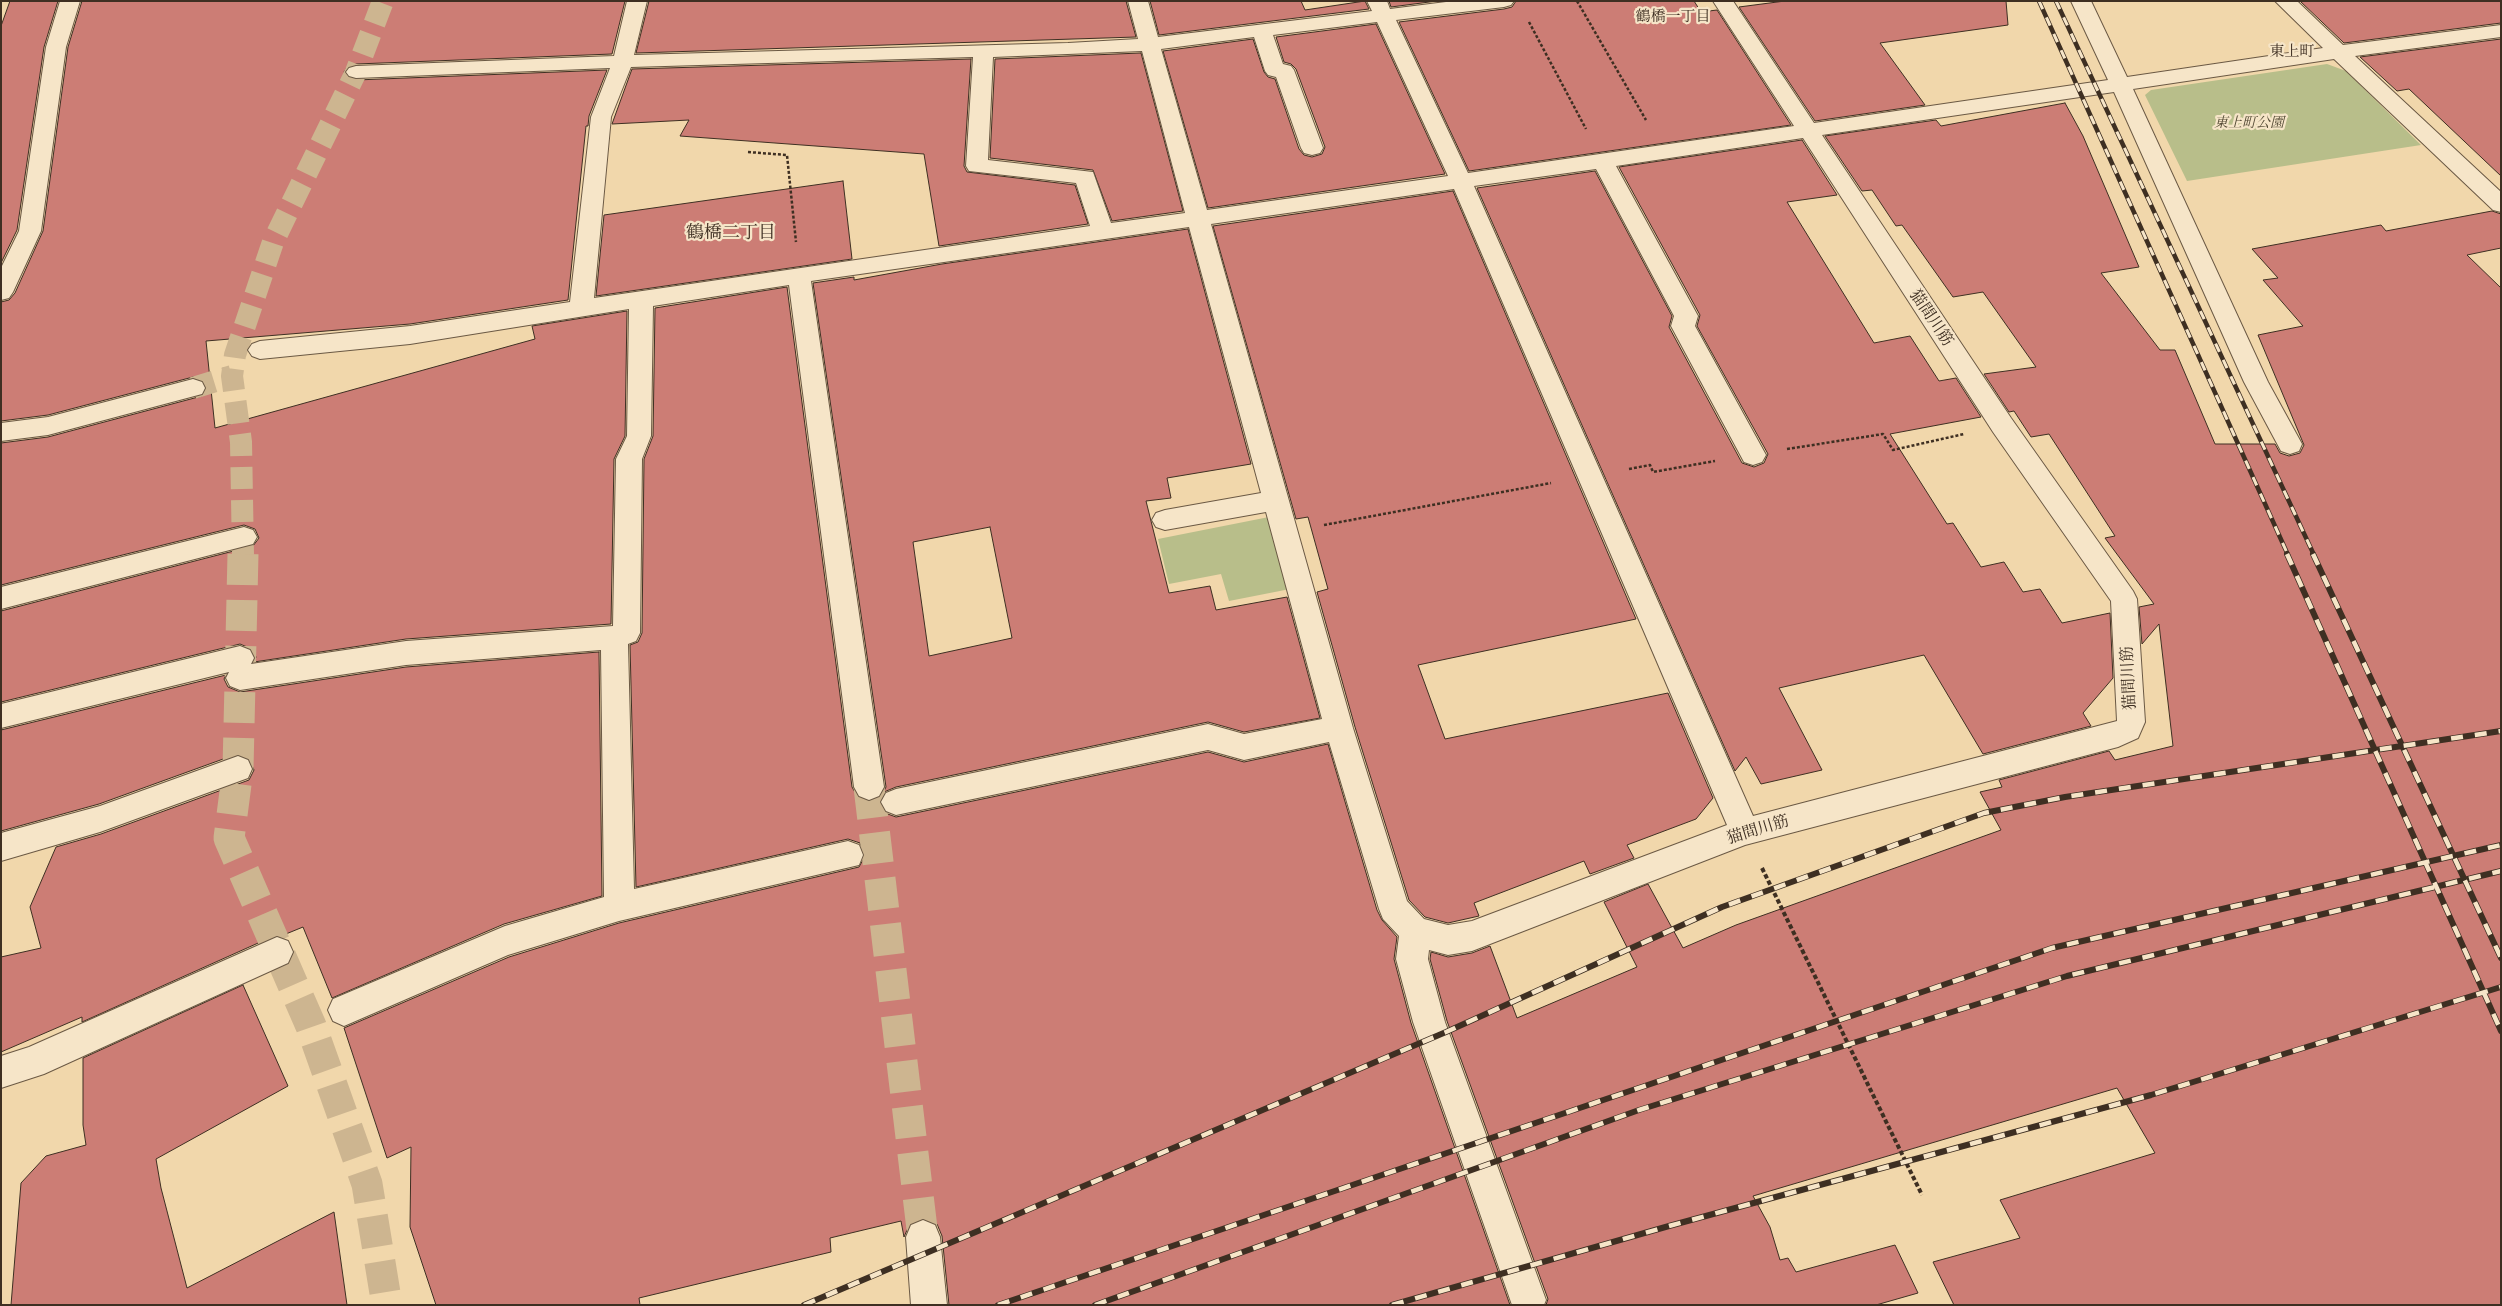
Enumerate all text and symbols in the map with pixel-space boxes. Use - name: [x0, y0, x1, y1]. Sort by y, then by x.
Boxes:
- district label: 鶴橋一丁目: [1636, 8, 1710, 26]
- district label: 東上町: [2270, 43, 2314, 61]
- park label: 東上町公園: [2214, 115, 2284, 131]
- district label: 鶴橋二丁目: [686, 222, 776, 244]
- street label: 猫間川筋: [1905, 286, 1957, 350]
- street label: 猫間川筋: [2118, 646, 2140, 710]
- street label: 猫間川筋: [1725, 811, 1791, 849]

